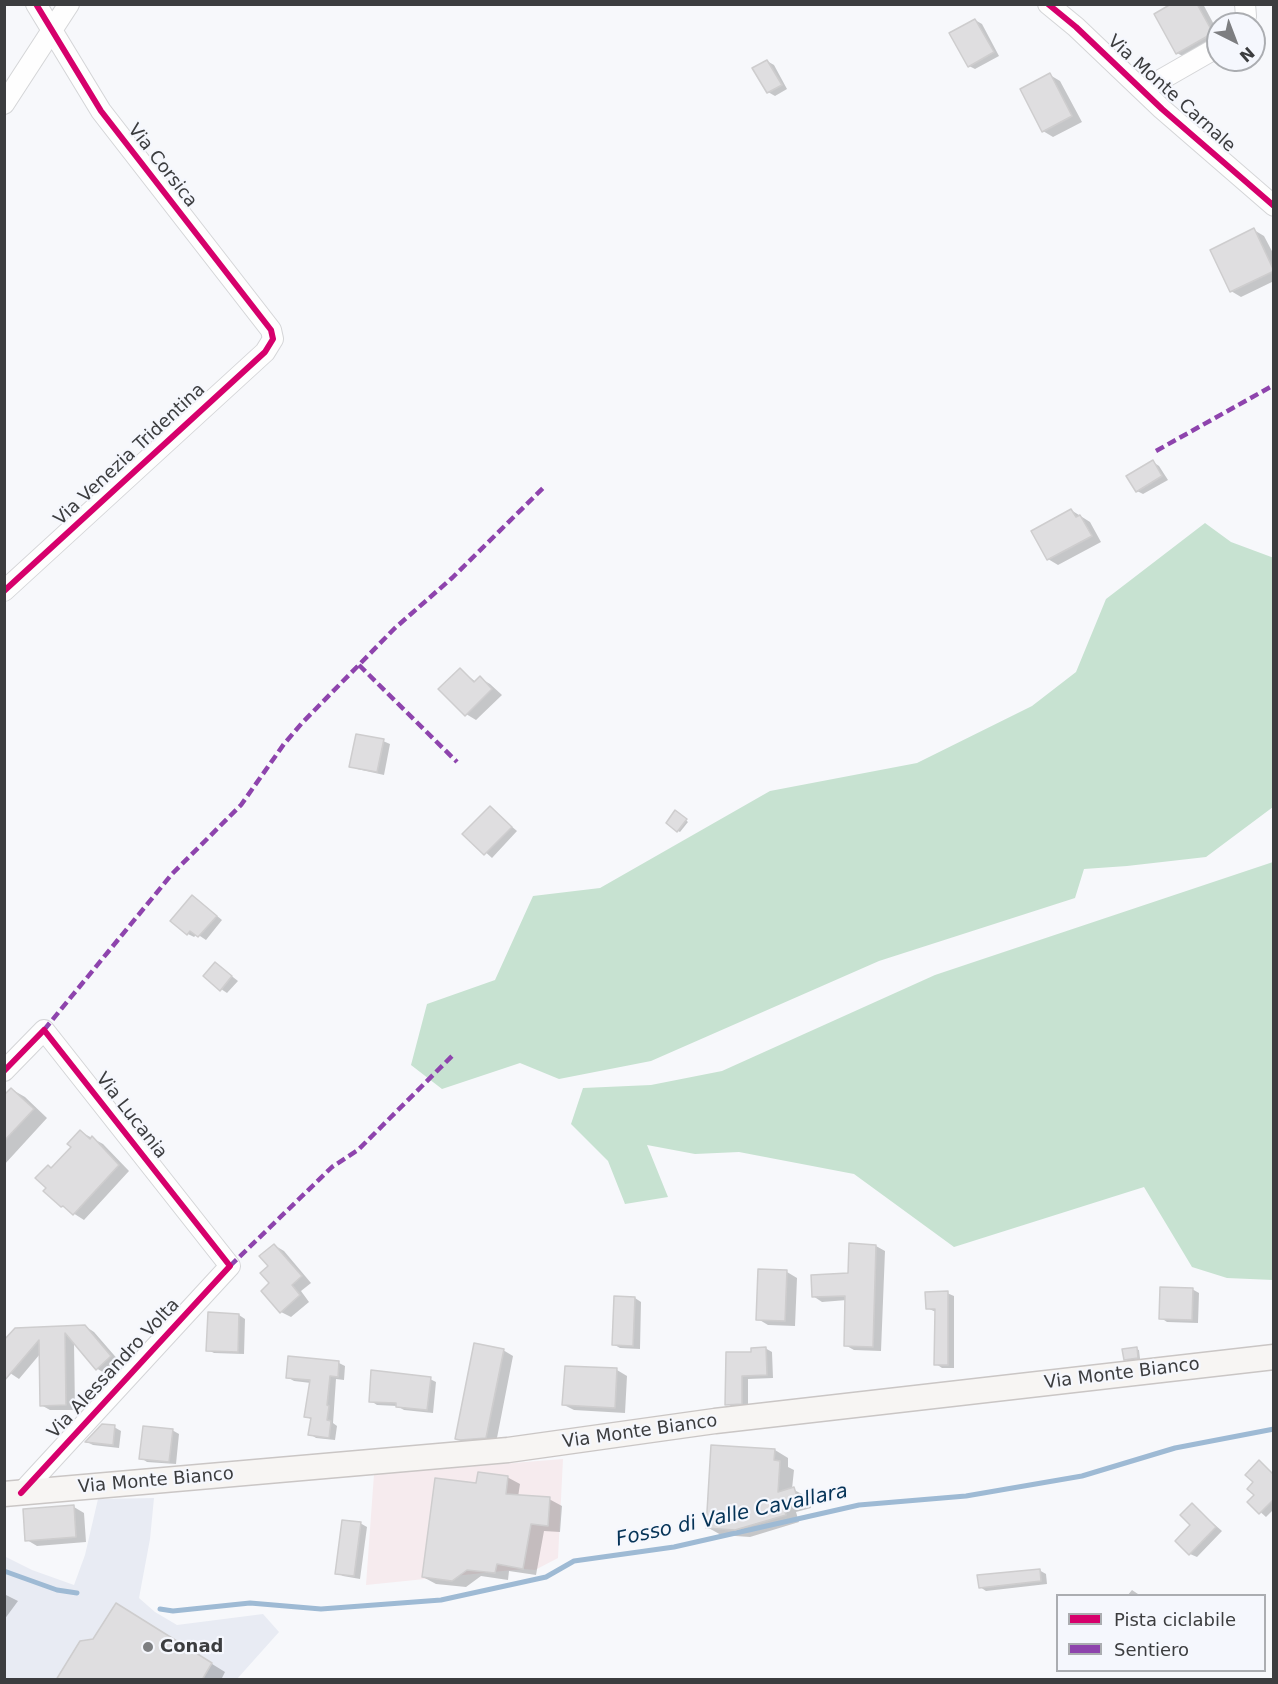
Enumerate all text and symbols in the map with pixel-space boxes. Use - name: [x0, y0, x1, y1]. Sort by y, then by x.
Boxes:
- north arrow: [1206, 12, 1266, 72]
- street label: Via Monte Carnale: [1103, 31, 1239, 157]
- text: N: [1236, 43, 1258, 66]
- street label: Via Corsica: [123, 120, 201, 212]
- street label: Via Venezia Tridentina: [50, 379, 210, 531]
- street label: Via Lucania: [91, 1069, 171, 1163]
- street label: Via Alessandro Volta: [44, 1295, 184, 1443]
- street label: Via Monte Bianco: [1043, 1354, 1201, 1394]
- street label: Via Monte Bianco: [561, 1410, 719, 1454]
- street label: Via Monte Bianco: [77, 1463, 235, 1499]
- water label: Fosso di Valle Cavallara: [614, 1480, 850, 1552]
- legend: [1056, 1594, 1266, 1672]
- text: Pista ciclabile: [1114, 1609, 1236, 1630]
- place label: Conad: [160, 1636, 223, 1658]
- text: Sentiero: [1114, 1639, 1189, 1660]
- marker: Conad: [141, 1640, 155, 1654]

